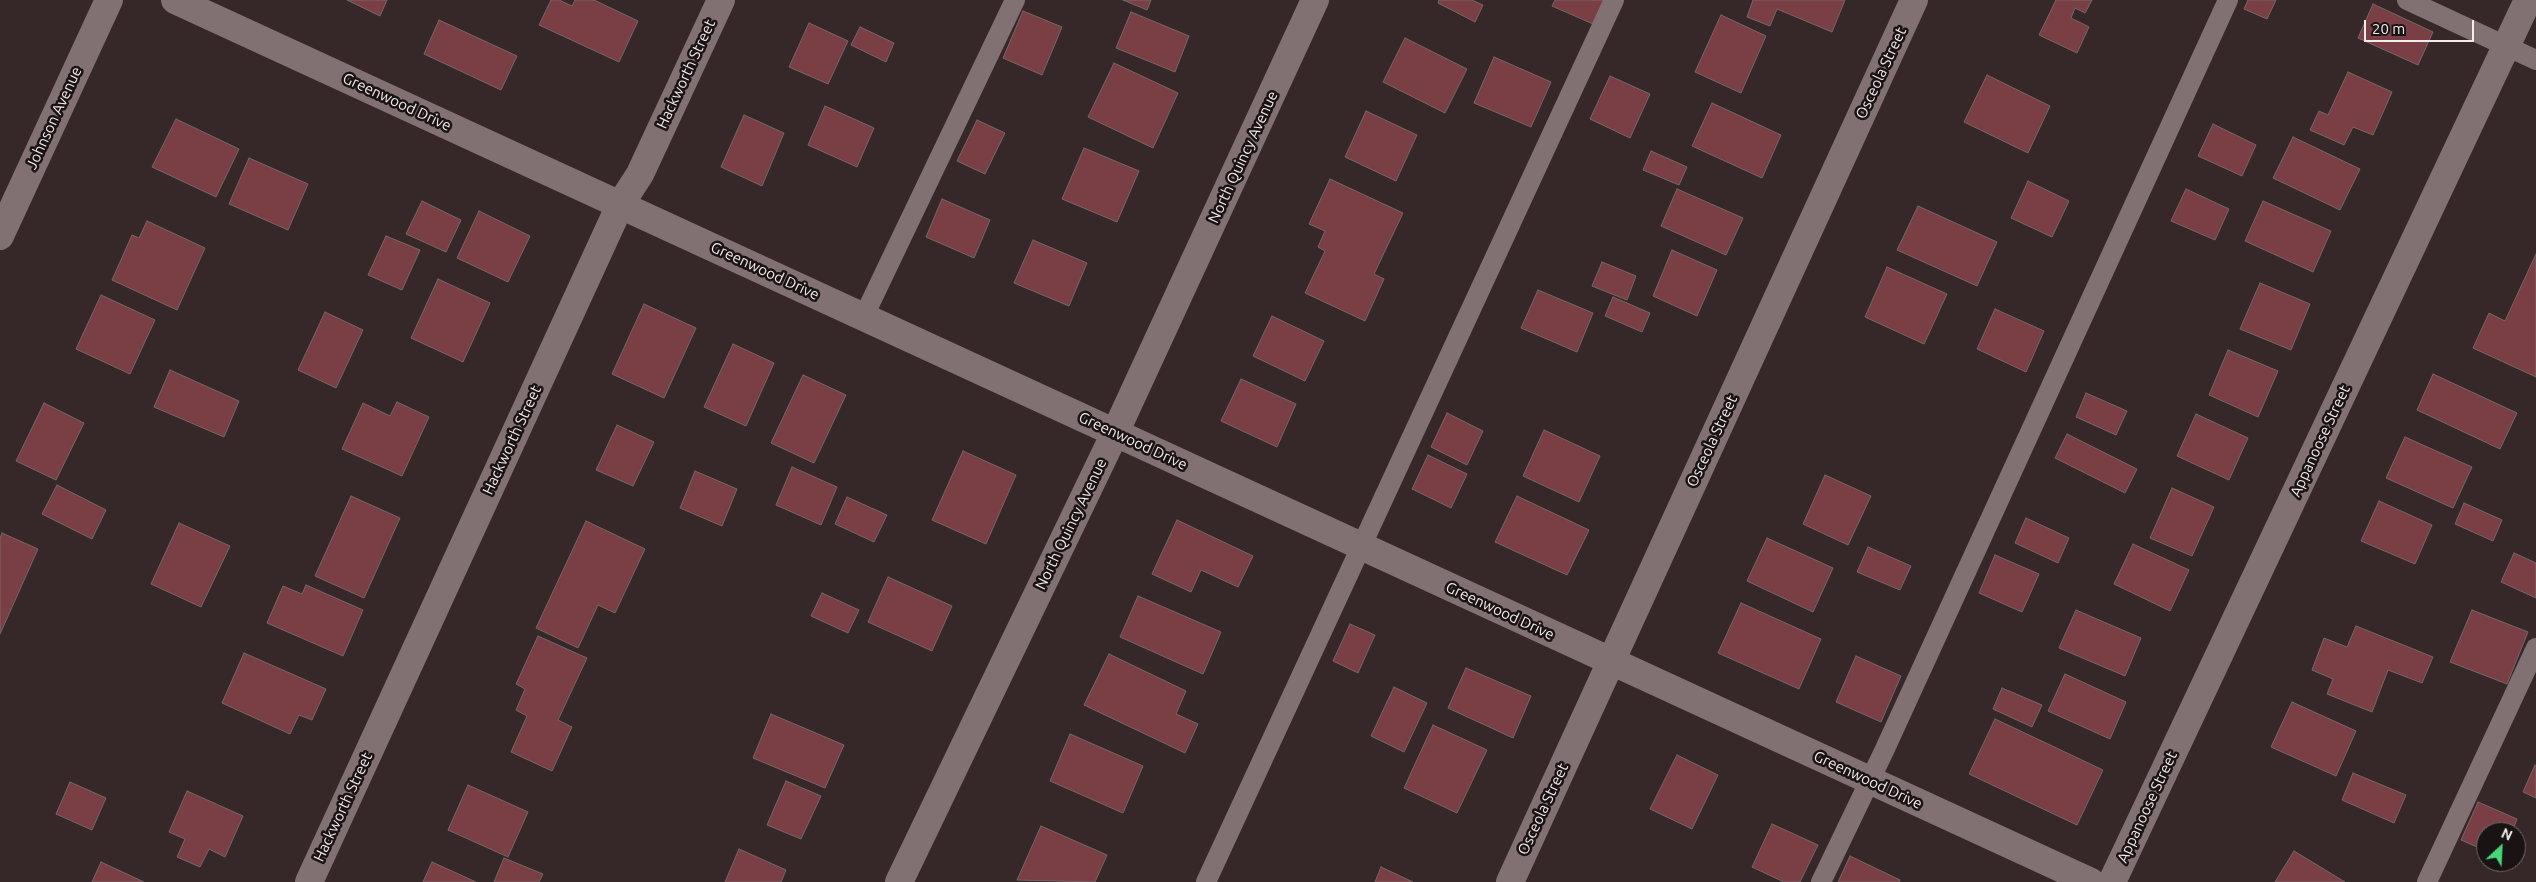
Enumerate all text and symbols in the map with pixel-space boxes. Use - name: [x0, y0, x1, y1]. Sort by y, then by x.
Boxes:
- scale bar: [2366, 10, 2476, 42]
- street label: Hackworth Street: [653, 16, 719, 132]
- text: 20 m: [2372, 20, 2405, 37]
- street label: Osceola Street: [1852, 24, 1910, 122]
- street label: Johnson Avenue: [22, 64, 86, 172]
- street label: Greenwood Drive: [340, 69, 454, 135]
- street label: North Quincy Avenue: [1204, 88, 1282, 226]
- street label: Greenwood Drive: [708, 238, 822, 304]
- street label: Hackworth Street: [479, 382, 545, 498]
- street label: Appanoose Street: [2286, 382, 2354, 500]
- street label: Osceola Street: [1683, 392, 1741, 490]
- street label: Greenwood Drive: [1076, 408, 1190, 474]
- street label: North Quincy Avenue: [1031, 455, 1111, 593]
- street label: Greenwood Drive: [1443, 578, 1557, 644]
- street label: Greenwood Drive: [1811, 747, 1925, 813]
- street label: Appanoose Street: [2113, 748, 2181, 866]
- street label: Hackworth Street: [310, 749, 376, 865]
- street label: Osceola Street: [1514, 760, 1572, 858]
- north arrow: [2476, 822, 2526, 872]
- text: N: [2499, 825, 2515, 844]

